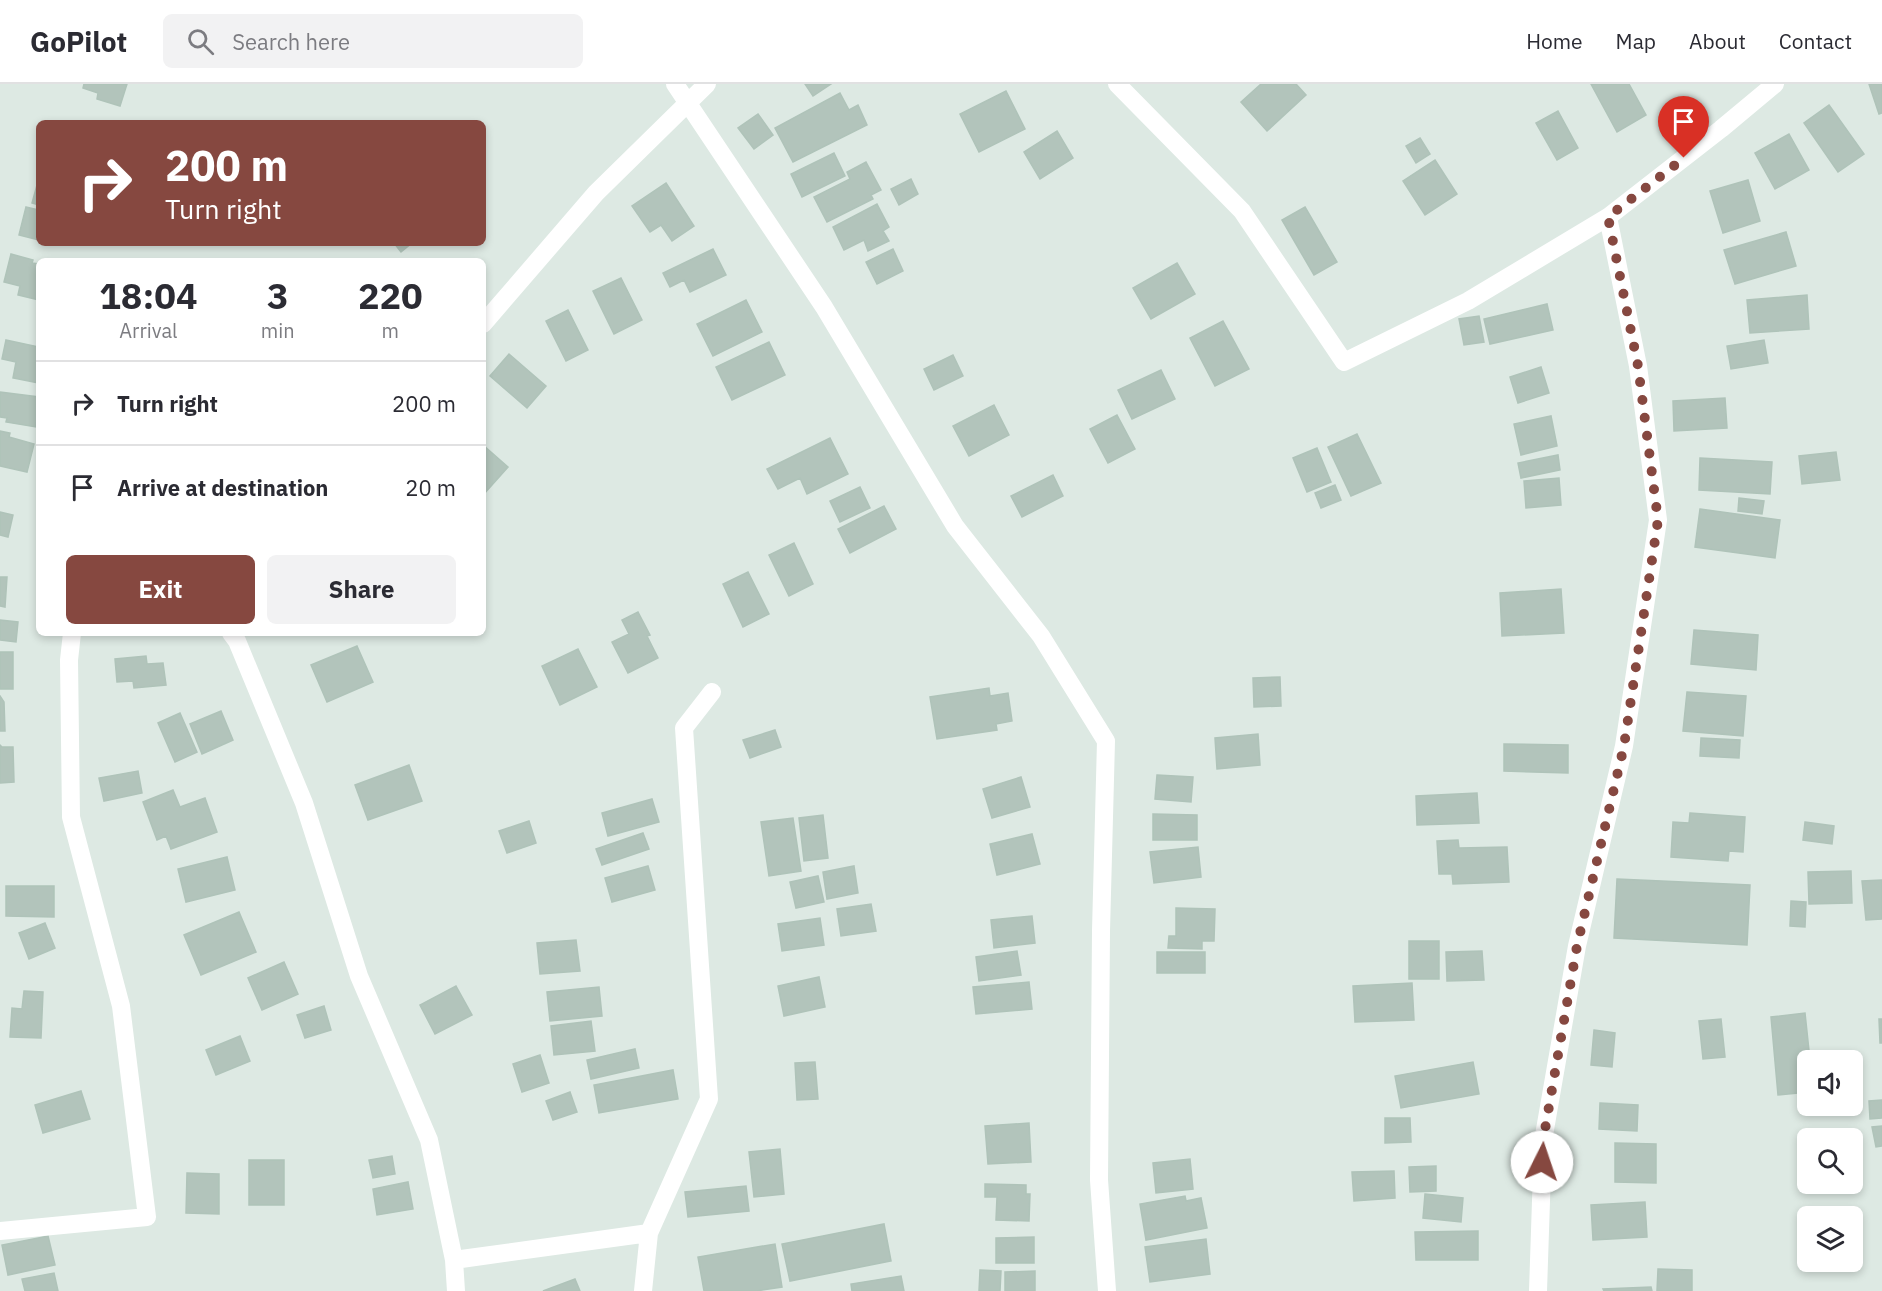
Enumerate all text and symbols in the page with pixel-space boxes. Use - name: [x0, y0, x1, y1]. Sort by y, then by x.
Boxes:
- search box: [163, 14, 583, 68]
- text: GoPilot: [30, 23, 127, 60]
- icon: search: [184, 25, 217, 58]
- text: Search here: [232, 27, 350, 56]
- text: Home: [1526, 27, 1583, 55]
- text: Map: [1616, 27, 1656, 55]
- text: About: [1689, 27, 1746, 55]
- text: Contact: [1779, 27, 1852, 55]
- pin: [1658, 96, 1709, 158]
- icon: arrive: [1667, 105, 1700, 138]
- text: 200 m: [165, 138, 288, 193]
- icon: right: [66, 144, 144, 222]
- text: Turn right: [165, 191, 282, 226]
- text: 18:04: [99, 272, 198, 319]
- text: 3: [267, 272, 289, 319]
- text: 220: [358, 272, 423, 319]
- text: Arrival: [119, 317, 178, 344]
- text: min: [261, 317, 295, 344]
- text: m: [382, 317, 399, 344]
- icon: right: [66, 387, 99, 420]
- text: Turn right: [117, 389, 218, 418]
- text: 200 m: [392, 389, 456, 418]
- icon: arrive: [66, 471, 99, 504]
- text: Arrive at destination: [117, 473, 328, 502]
- text: 20 m: [405, 473, 456, 502]
- button: Exit: [66, 555, 255, 624]
- button: Share: [267, 555, 456, 624]
- map controls: [1797, 1050, 1863, 1272]
- button: sound: [1797, 1050, 1863, 1116]
- button: search: [1797, 1128, 1863, 1194]
- position arrow: [1510, 1130, 1574, 1194]
- button: layers: [1797, 1206, 1863, 1272]

